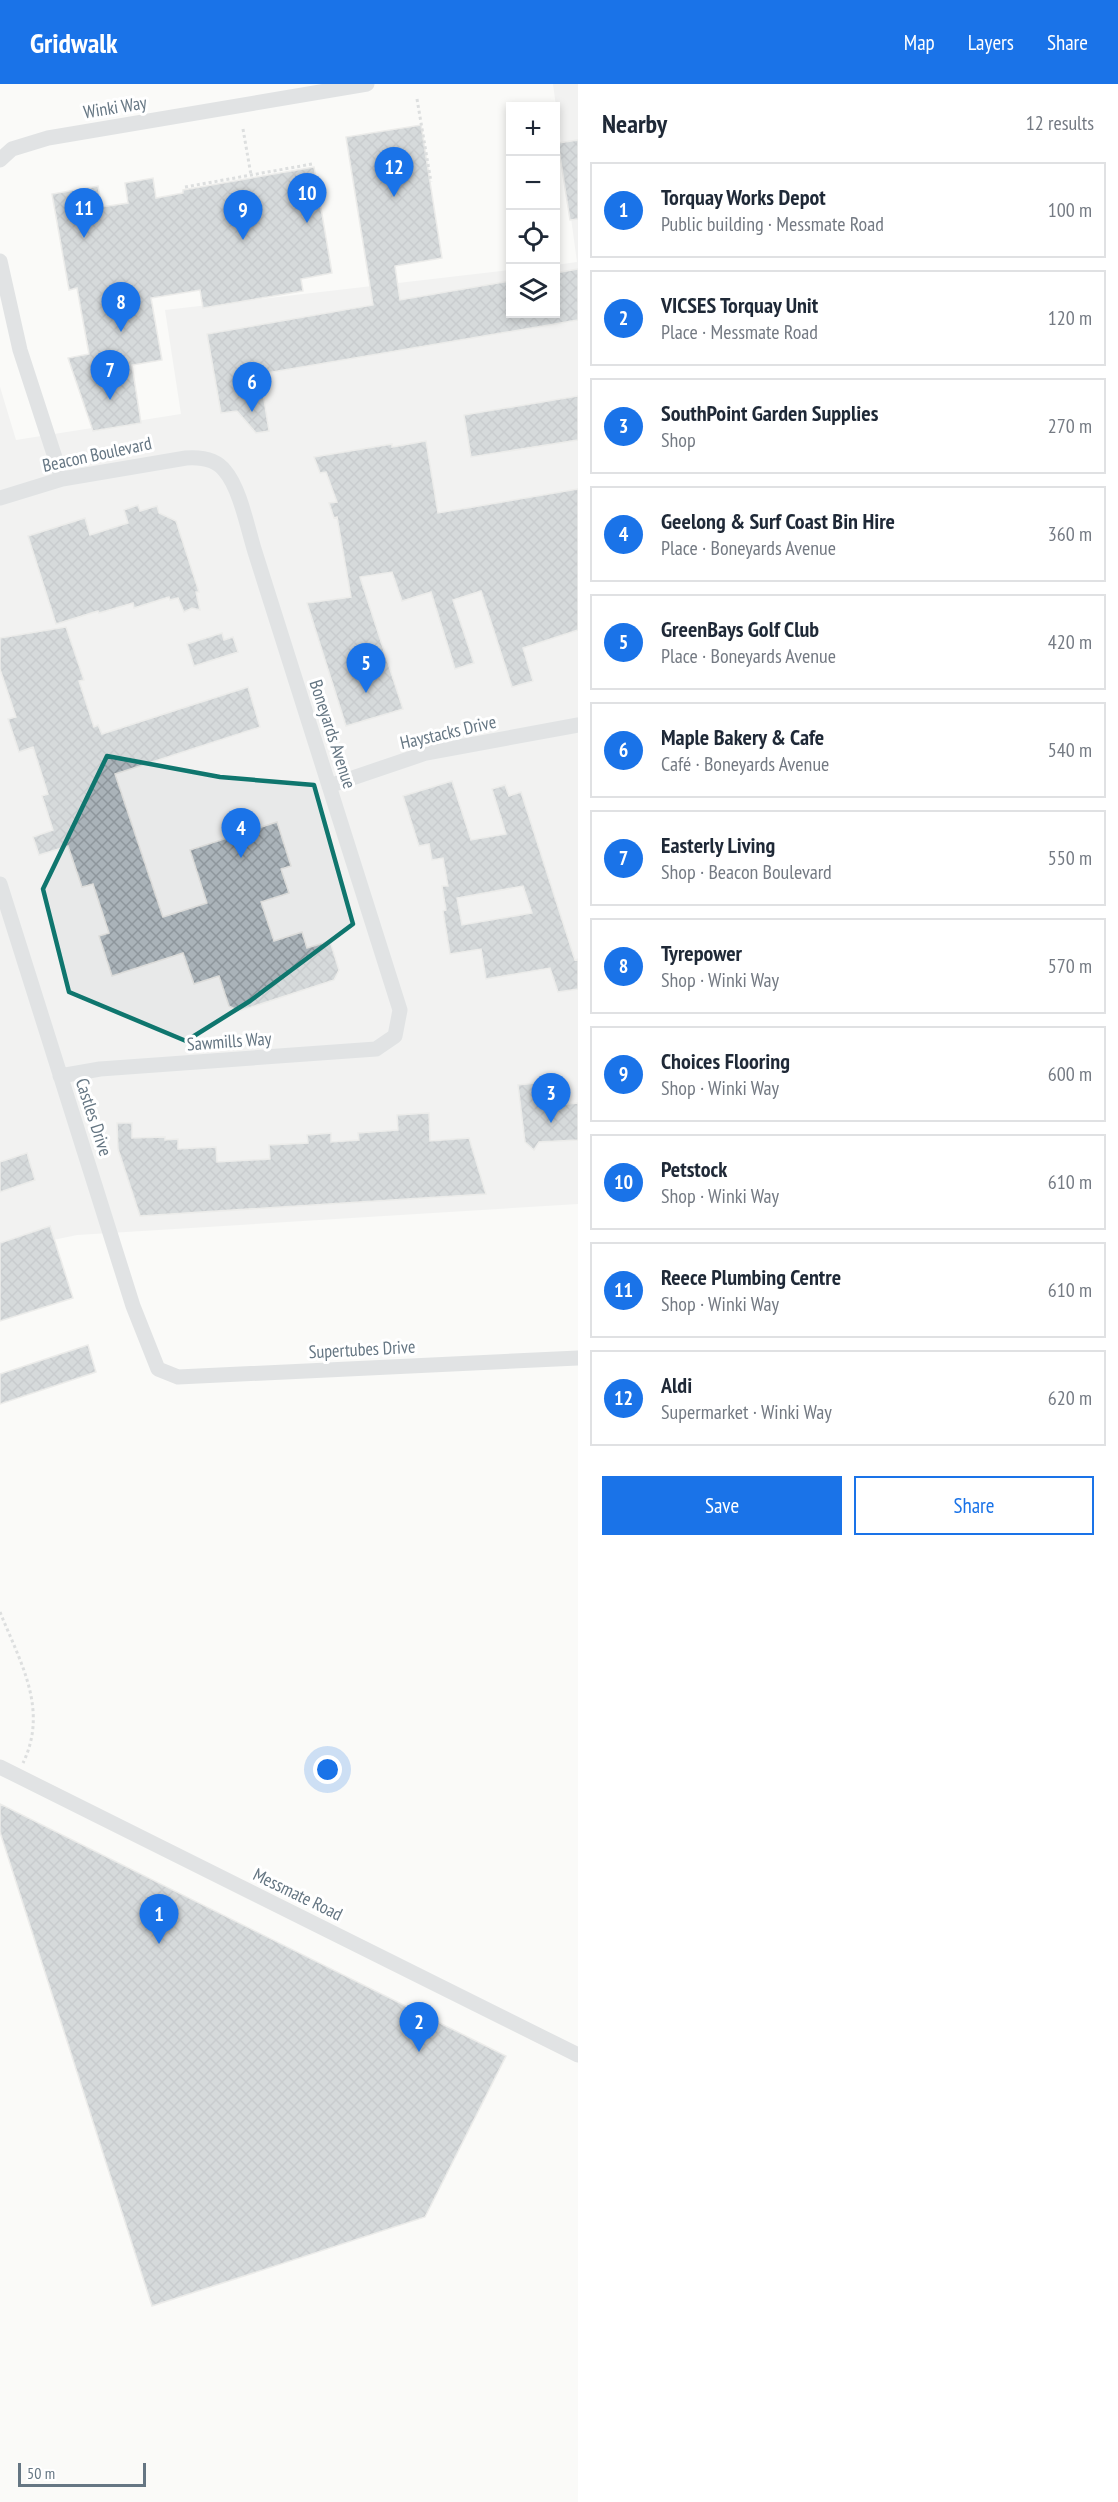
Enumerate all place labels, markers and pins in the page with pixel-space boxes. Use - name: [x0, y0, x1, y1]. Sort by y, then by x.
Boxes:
- pin: 12: [374, 147, 414, 197]
- pin: 10: [288, 174, 326, 223]
- pin: 11: [64, 188, 104, 238]
- pin: 9: [224, 190, 262, 240]
- pin: 8: [102, 282, 140, 332]
- pin: 7: [90, 350, 130, 400]
- pin: 6: [232, 362, 272, 412]
- pin: 5: [346, 644, 386, 693]
- pin: 4: [222, 808, 260, 858]
- pin: 3: [532, 1074, 570, 1123]
- pin: 1: [140, 1894, 178, 1944]
- pin: 2: [400, 2002, 438, 2052]

